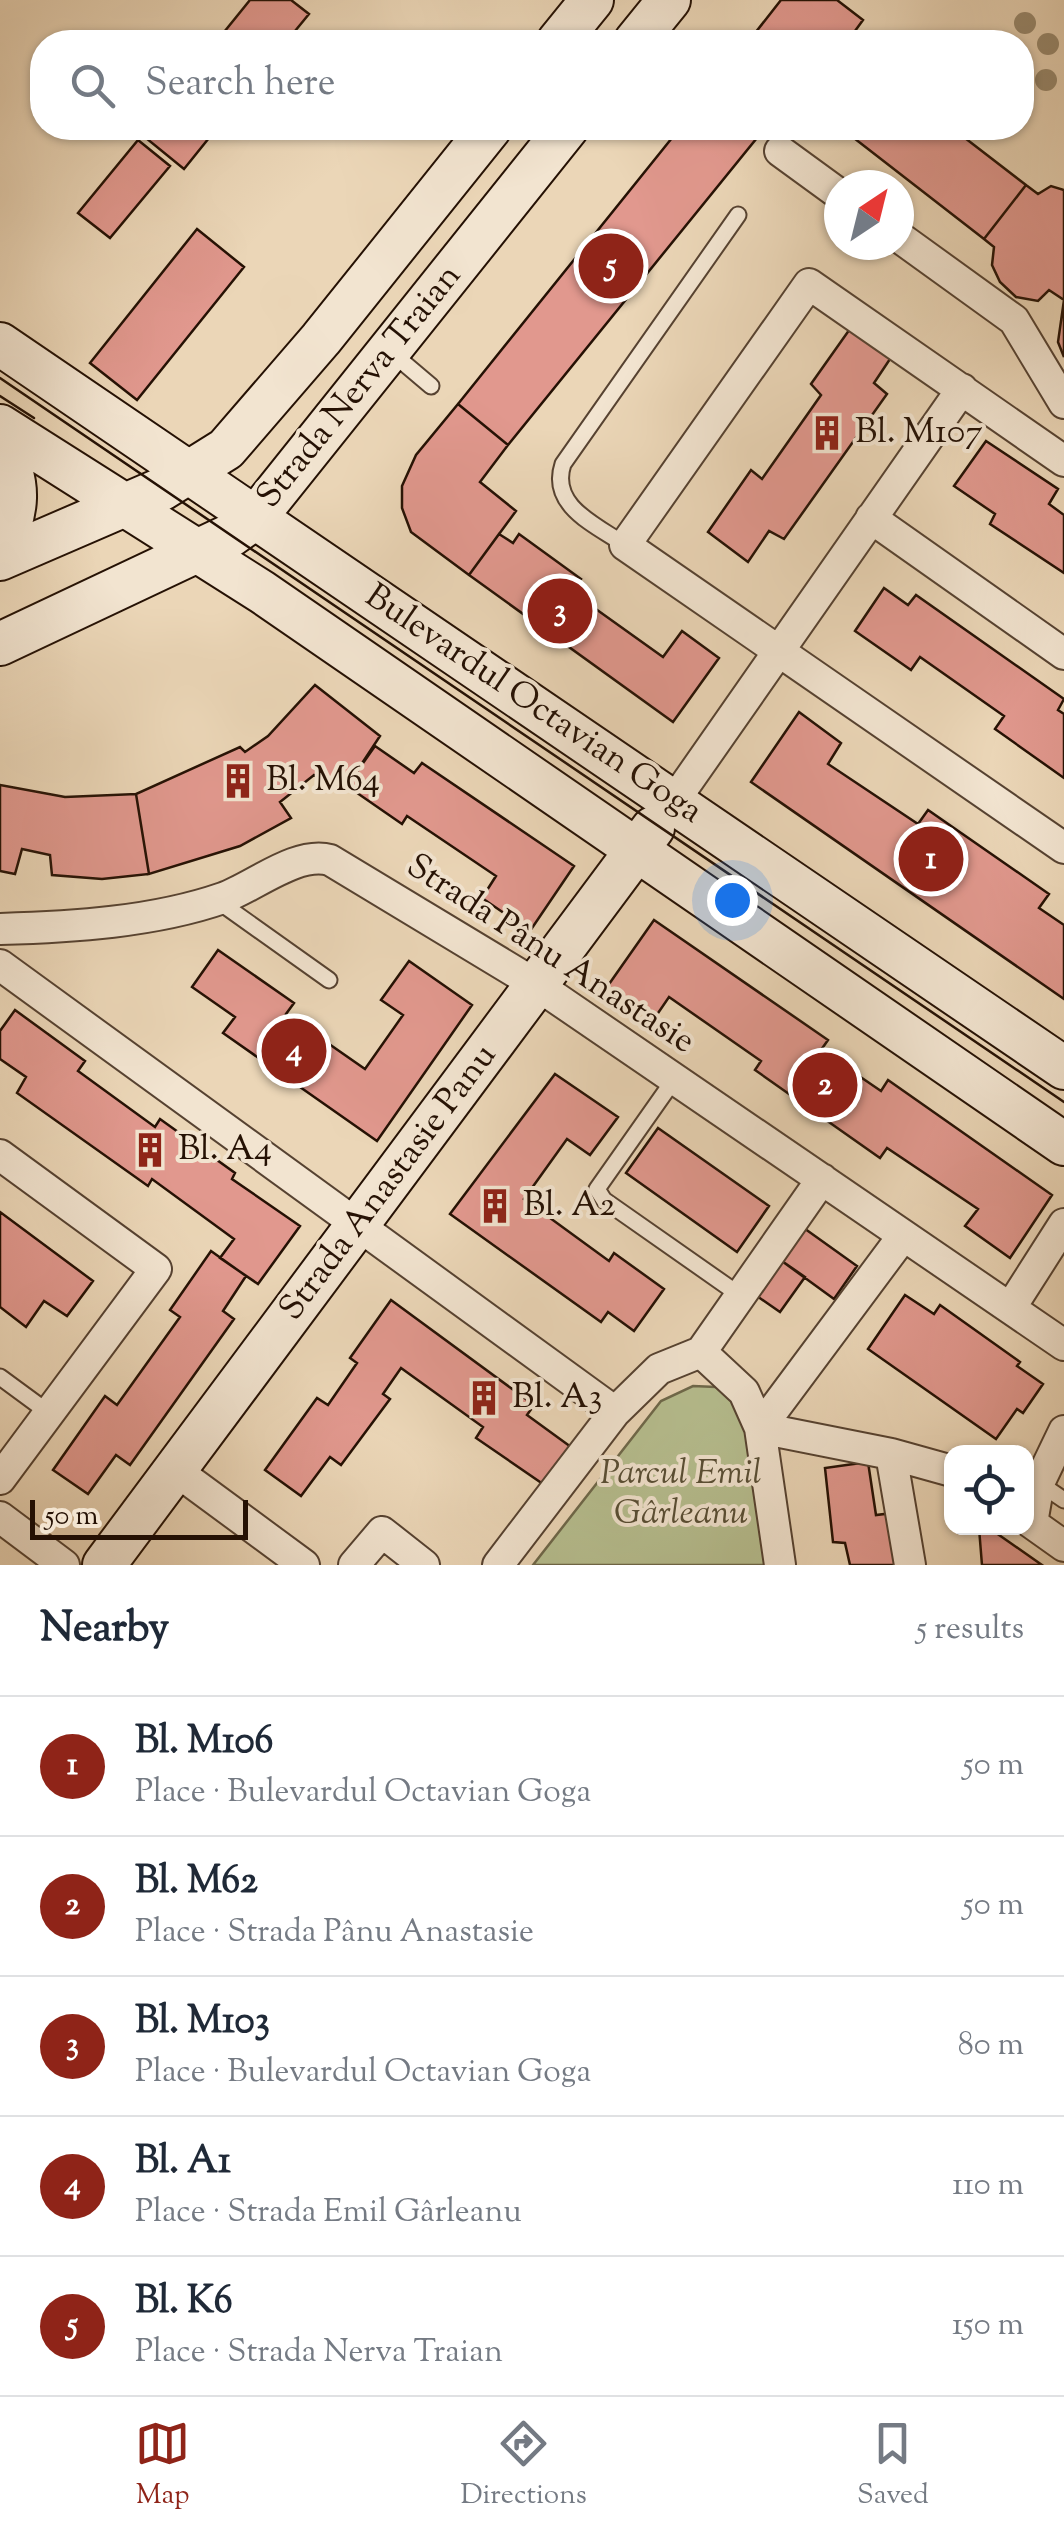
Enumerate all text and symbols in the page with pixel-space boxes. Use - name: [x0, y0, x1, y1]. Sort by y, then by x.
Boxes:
- search box: [30, 30, 1034, 140]
- icon: search: [65, 58, 120, 113]
- text: Search here: [145, 58, 336, 112]
- north arrow: [824, 170, 914, 260]
- pin: 5: [578, 228, 644, 304]
- street label: Strada Nerva Traian: [245, 254, 475, 520]
- place label: Bl. M107: [855, 408, 983, 459]
- building icon: Bl. M107: [808, 414, 846, 452]
- street label: Bulevardul Octavian Goga: [354, 573, 712, 837]
- pin: 3: [528, 574, 592, 648]
- place label: Bl. M64: [266, 756, 380, 807]
- building icon: Bl. M64: [219, 762, 257, 800]
- pin: 1: [898, 822, 964, 896]
- street label: Strada Pânu Anastasie: [396, 842, 704, 1068]
- your location: [707, 875, 758, 926]
- pin: 4: [262, 1014, 326, 1088]
- street label: Strada Anastasie Panu: [268, 1034, 510, 1332]
- pin: 2: [792, 1048, 858, 1122]
- place label: Bl. A4: [178, 1125, 272, 1176]
- building icon: Bl. A4: [131, 1131, 169, 1169]
- place label: Bl. A2: [523, 1181, 616, 1232]
- building icon: Bl. A2: [476, 1187, 514, 1225]
- place label: Bl. A3: [512, 1373, 602, 1424]
- building icon: Bl. A3: [465, 1379, 503, 1417]
- map controls: [944, 1445, 1034, 1535]
- button: locate: [944, 1445, 1034, 1535]
- park label: Parcul Emil Gârleanu: [600, 1449, 762, 1540]
- scale bar: [30, 1495, 248, 1540]
- text: 50 m: [45, 1497, 99, 1537]
- text: Nearby: [40, 1600, 169, 1660]
- text: 5 results: [916, 1607, 1024, 1653]
- text: Bl. M106: [135, 1716, 273, 1770]
- text: 1: [67, 1743, 78, 1789]
- text: 50 m: [963, 1743, 1024, 1789]
- text: Place · Bulevardul Octavian Goga: [135, 1770, 591, 1816]
- text: Bl. M62: [135, 1856, 258, 1910]
- text: 2: [65, 1883, 80, 1929]
- text: 50 m: [963, 1883, 1024, 1929]
- text: Place · Strada Pânu Anastasie: [135, 1910, 534, 1956]
- text: Bl. M103: [135, 1996, 270, 2050]
- text: 3: [66, 2023, 79, 2069]
- text: 80 m: [958, 2023, 1024, 2069]
- text: Place · Bulevardul Octavian Goga: [135, 2050, 591, 2096]
- text: Bl. A1: [135, 2136, 231, 2190]
- text: 4: [64, 2163, 81, 2209]
- text: 110 m: [952, 2163, 1024, 2209]
- text: Place · Strada Emil Gârleanu: [135, 2190, 522, 2236]
- text: Bl. K6: [135, 2276, 233, 2330]
- text: 5: [67, 2303, 78, 2349]
- text: 150 m: [952, 2303, 1024, 2349]
- text: Place · Strada Nerva Traian: [135, 2330, 503, 2376]
- tab: Map: [135, 2416, 190, 2516]
- tab: Directions: [460, 2416, 587, 2516]
- tab: Saved: [857, 2416, 929, 2516]

